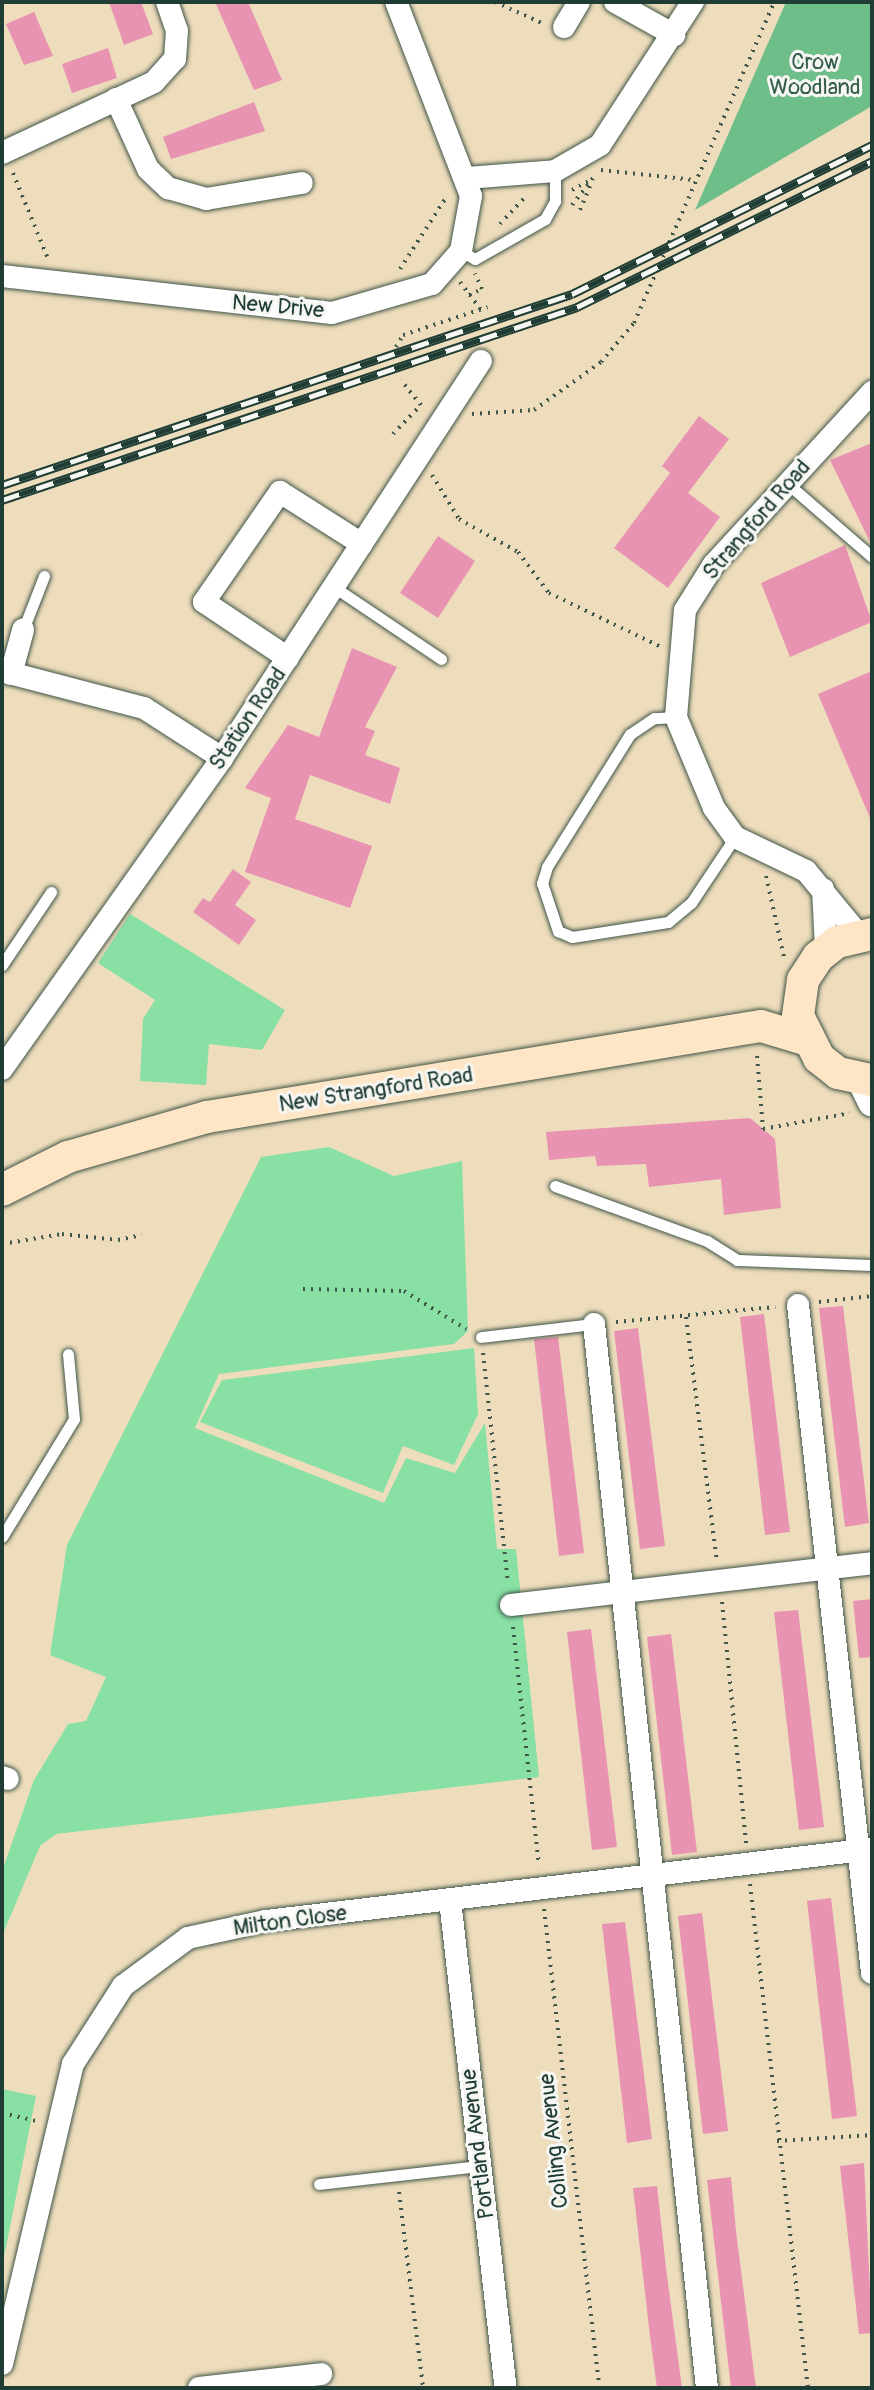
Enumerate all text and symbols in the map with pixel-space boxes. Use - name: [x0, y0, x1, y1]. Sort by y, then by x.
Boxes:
- park label: Crow Woodland: [769, 49, 861, 100]
- street label: New Drive: [231, 290, 325, 324]
- street label: Strangford Road: [698, 455, 816, 585]
- street label: Station Road: [204, 663, 292, 775]
- street label: New Strangford Road: [277, 1062, 475, 1118]
- street label: Milton Close: [232, 1900, 348, 1942]
- street label: Portland Avenue: [456, 2067, 500, 2221]
- street label: Colling Avenue: [534, 2072, 574, 2210]

